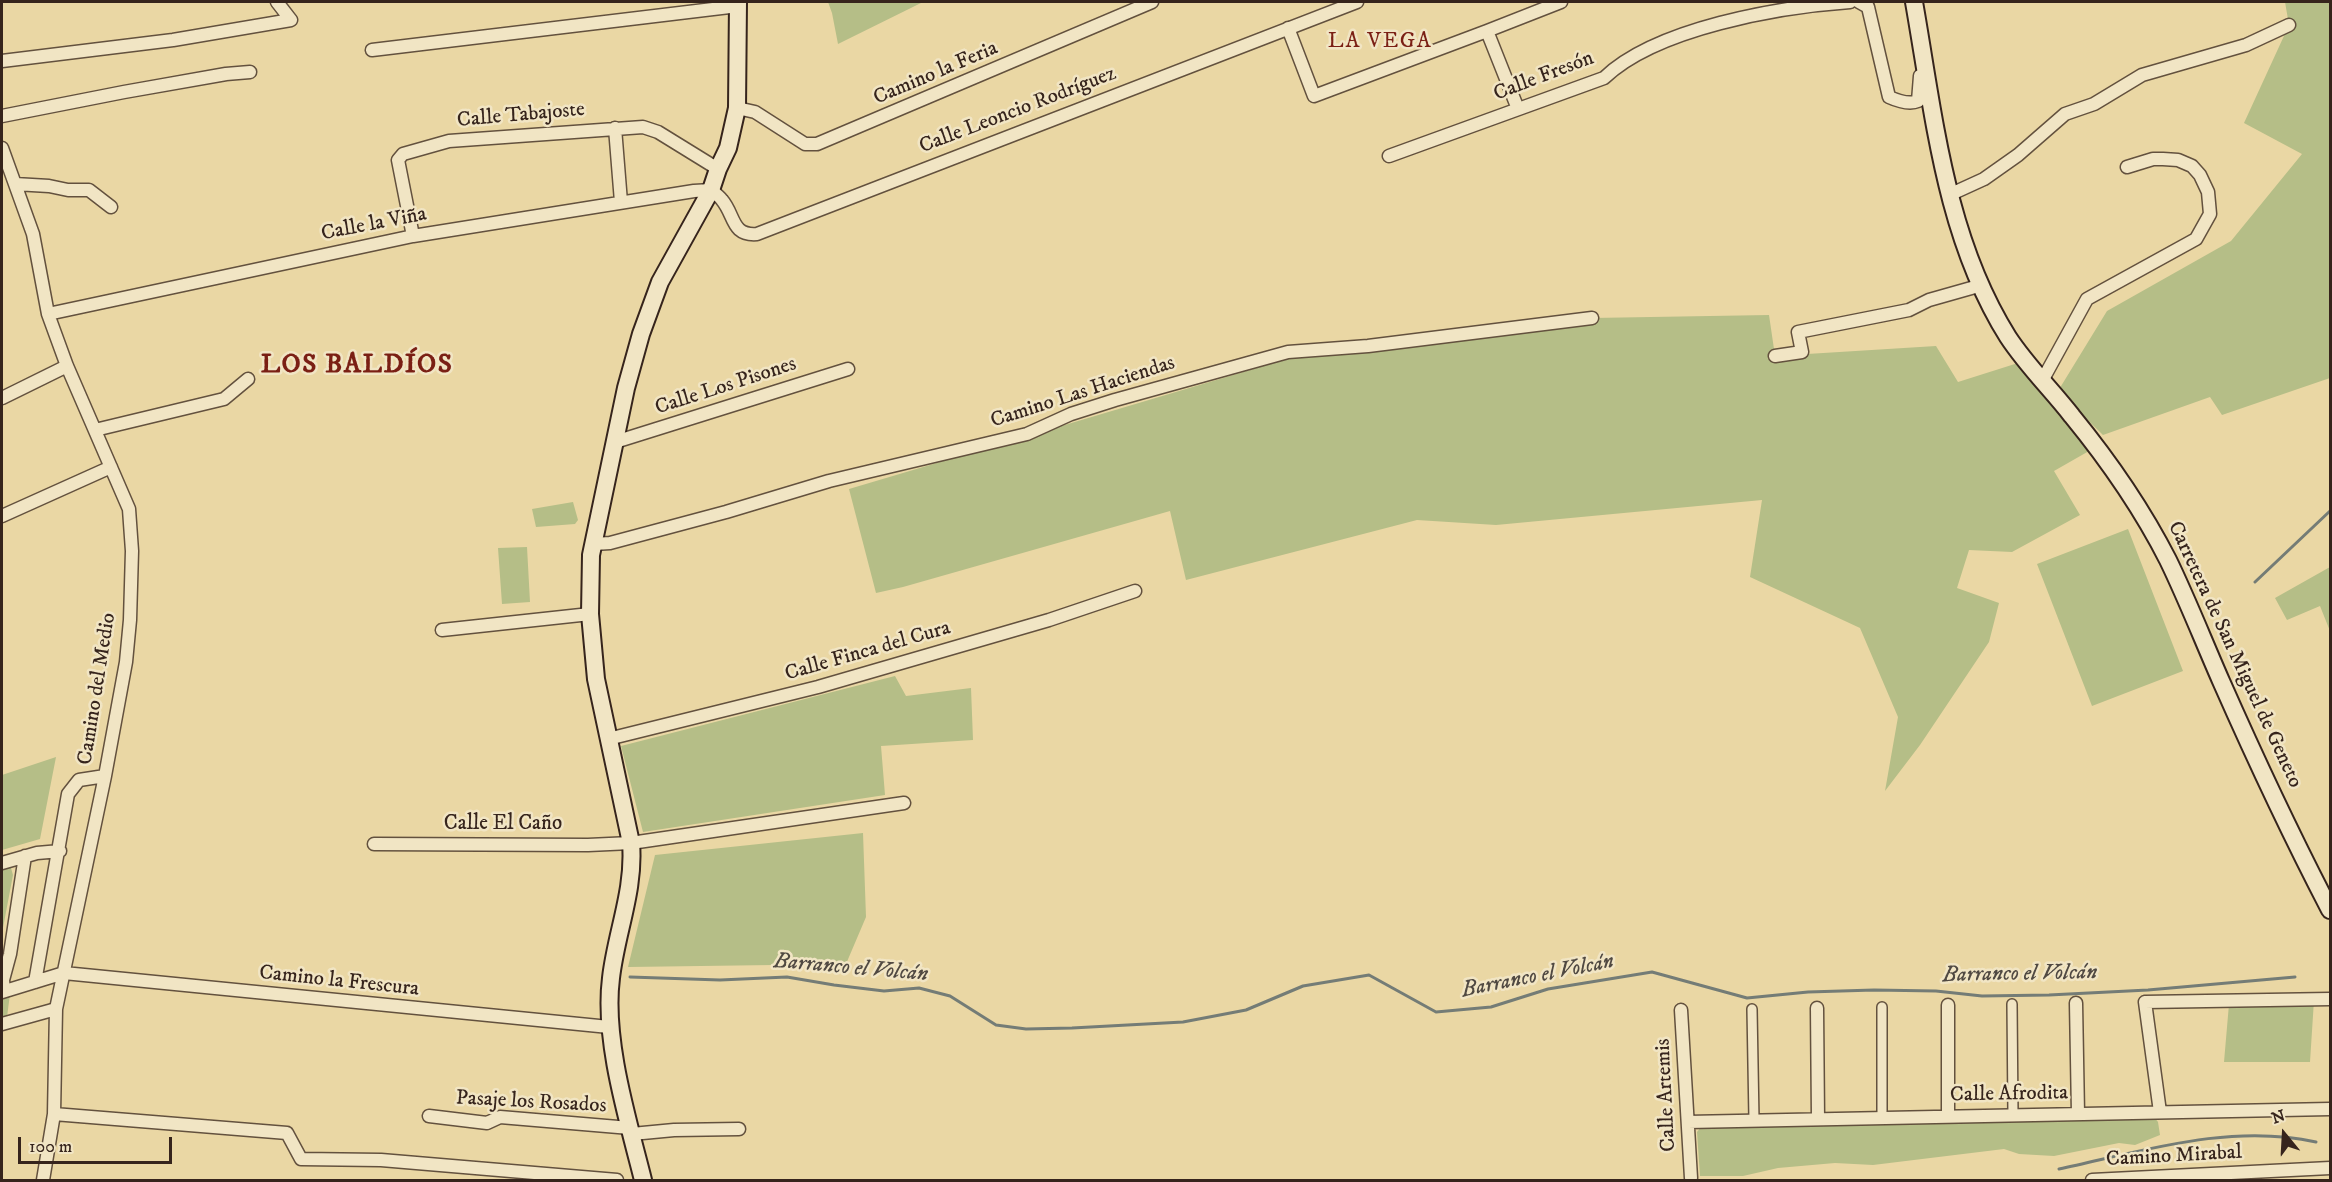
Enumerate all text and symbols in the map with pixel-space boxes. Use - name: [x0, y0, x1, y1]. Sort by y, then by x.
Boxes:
- district label: LA VEGA: [1328, 29, 1432, 55]
- street label: Camino la Feria: [870, 36, 1002, 112]
- street label: Calle Fresón: [1490, 46, 1598, 108]
- street label: Calle Leoncio Rodríguez: [916, 62, 1120, 160]
- street label: Calle Tabajoste: [456, 98, 586, 134]
- street label: Calle la Viña: [319, 202, 429, 248]
- district label: LOS BALDÍOS: [261, 350, 453, 382]
- street label: Camino Las Haciendas: [988, 351, 1178, 435]
- street label: Calle Los Pisones: [652, 352, 800, 422]
- street label: Carretera de San Miguel de Geneto: [2161, 518, 2307, 792]
- street label: Camino del Medio: [74, 611, 122, 767]
- street label: Calle Finca del Cura: [782, 616, 954, 688]
- street label: Calle El Caño: [444, 812, 562, 838]
- water label: Barranco el Volcán: [773, 949, 929, 989]
- water label: Barranco el Volcán: [1460, 949, 1616, 1005]
- water label: Barranco el Volcán: [1943, 960, 2097, 990]
- street label: Camino la Frescura: [258, 961, 420, 1003]
- street label: Calle Artemis: [1651, 1038, 1683, 1152]
- street label: Calle Afrodita: [1950, 1081, 2068, 1109]
- street label: Pasaje los Rosados: [455, 1086, 607, 1120]
- north arrow: [2254, 1104, 2314, 1164]
- text: N: [2269, 1105, 2288, 1128]
- scale bar: [21, 1125, 176, 1163]
- text: 100 m: [29, 1136, 72, 1158]
- street label: Camino Mirabal: [2105, 1141, 2243, 1173]

